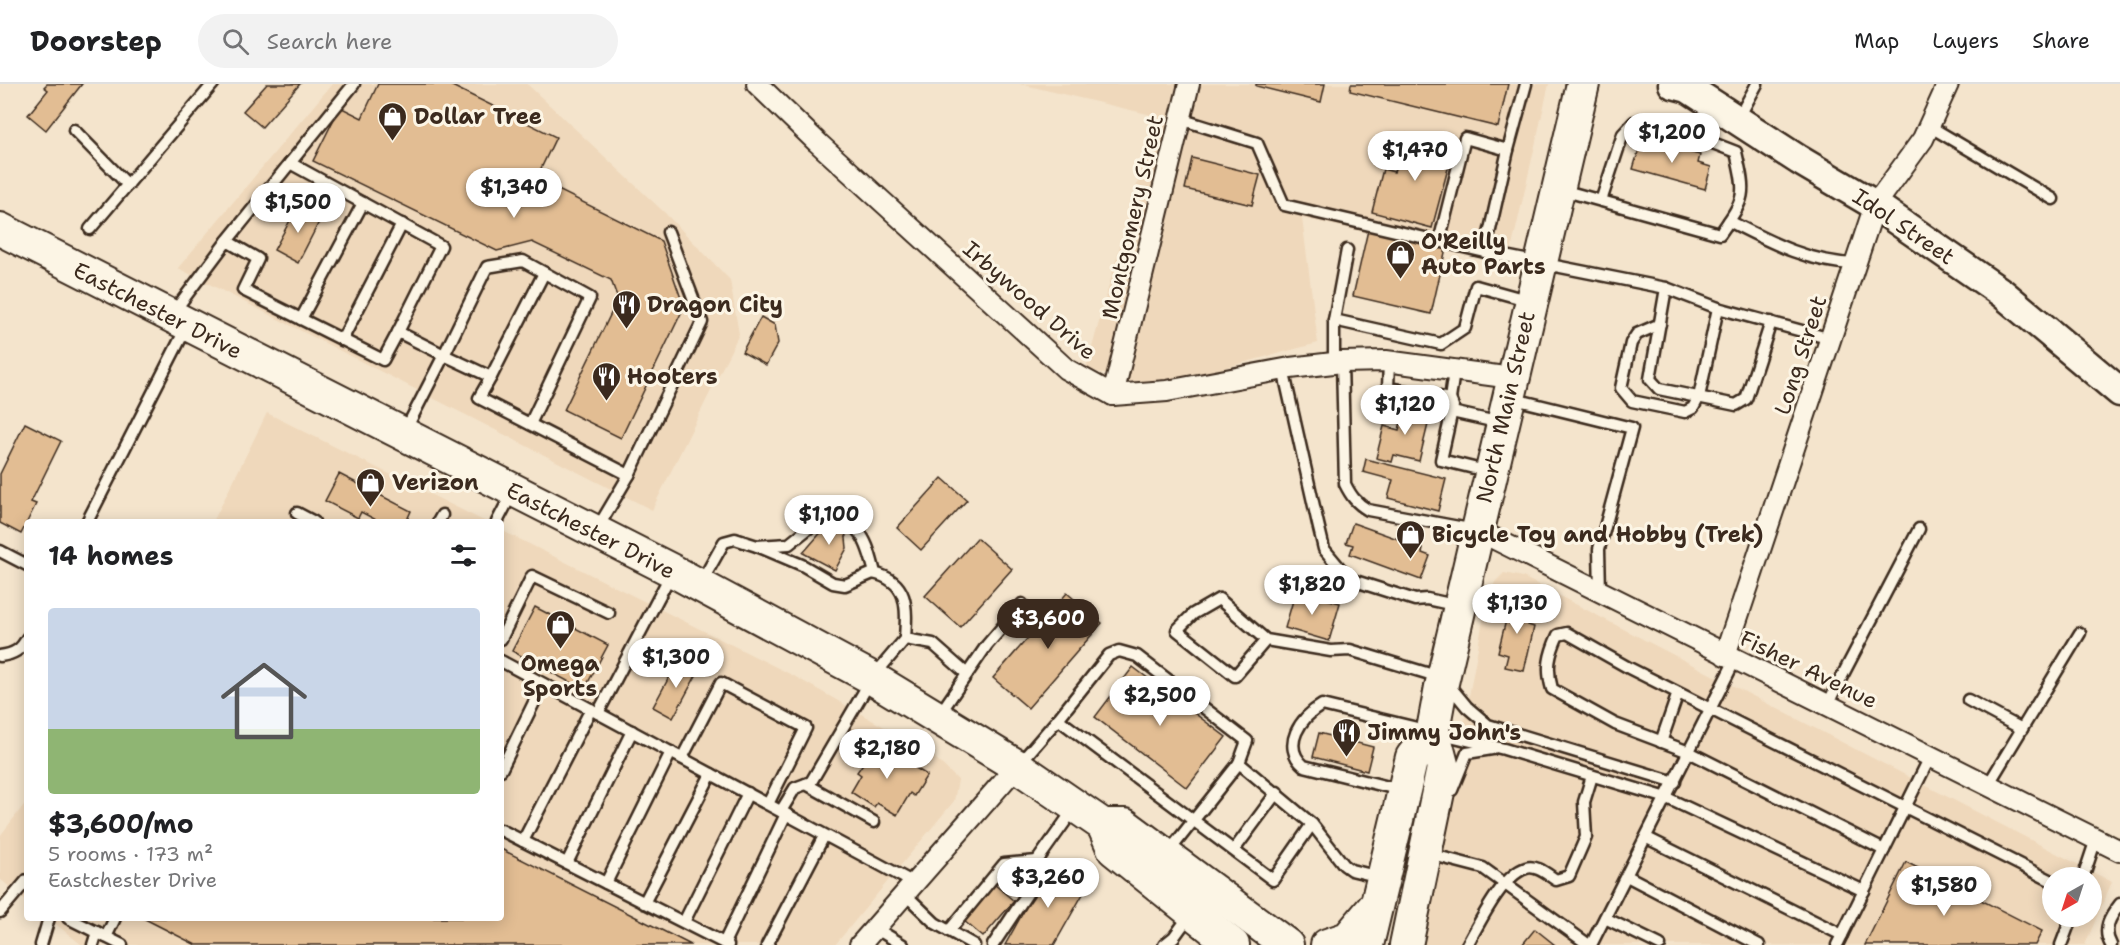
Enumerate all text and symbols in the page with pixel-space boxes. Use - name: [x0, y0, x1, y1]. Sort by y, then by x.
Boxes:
- search box: [198, 14, 618, 68]
- text: Doorstep: [30, 22, 162, 60]
- icon: search: [219, 25, 252, 58]
- text: Search here: [267, 27, 393, 56]
- text: Map: [1854, 27, 1899, 55]
- text: Layers: [1932, 27, 1999, 55]
- text: Share: [2032, 27, 2090, 55]
- shop icon: Dollar Tree: [377, 100, 409, 142]
- place label: Dollar Tree: [414, 102, 542, 131]
- street label: Montgomery Street: [1095, 112, 1170, 322]
- pin: $1,200: [1623, 113, 1721, 164]
- text: $1,200: [1638, 119, 1706, 145]
- pin: $1,470: [1366, 131, 1464, 182]
- text: $1,470: [1382, 137, 1448, 163]
- pin: $1,340: [465, 168, 563, 219]
- text: $1,340: [480, 174, 548, 200]
- street label: Idol Street: [1847, 182, 1960, 271]
- pin: $1,500: [249, 183, 347, 234]
- text: $1,500: [264, 189, 332, 215]
- place label: O'Reilly Auto Parts: [1421, 227, 1546, 281]
- street label: Irbywood Drive: [957, 234, 1102, 366]
- shop icon: O'Reilly Auto Parts: [1384, 238, 1416, 280]
- street label: Eastchester Drive: [68, 255, 247, 366]
- restaurant icon: Dragon City: [610, 288, 642, 330]
- place label: Dragon City: [647, 290, 783, 319]
- street label: Long Street: [1768, 292, 1833, 418]
- street label: North Main Street: [1469, 308, 1542, 506]
- restaurant icon: Hooters: [590, 360, 622, 402]
- place label: Hooters: [627, 362, 718, 391]
- pin: $1,120: [1356, 385, 1454, 436]
- text: $1,120: [1375, 391, 1435, 417]
- shop icon: Verizon: [355, 466, 387, 508]
- place label: Verizon: [392, 468, 479, 497]
- street label: Eastchester Drive: [501, 475, 680, 586]
- pin: $1,100: [780, 495, 878, 546]
- text: $1,100: [798, 501, 860, 527]
- shop icon: Bicycle Toy and Hobby (Trek): [1395, 518, 1427, 560]
- place label: Bicycle Toy and Hobby (Trek): [1432, 520, 1763, 549]
- text: 14 homes: [48, 538, 174, 573]
- icon: filters: [447, 539, 480, 572]
- pin: $1,820: [1263, 565, 1361, 616]
- text: $1,820: [1278, 571, 1346, 597]
- pin: $1,130: [1468, 584, 1566, 635]
- text: $1,130: [1486, 590, 1548, 616]
- pin: $3,600: [999, 599, 1097, 650]
- text: $3,600: [1011, 605, 1085, 631]
- shop icon: Omega Sports: [544, 608, 576, 650]
- street label: Fisher Avenue: [1735, 624, 1882, 715]
- pin: $1,300: [627, 638, 725, 689]
- text: $1,300: [642, 644, 710, 670]
- icon: home: [210, 647, 318, 755]
- place label: Omega Sports: [521, 649, 599, 703]
- pin: $2,500: [1111, 676, 1209, 727]
- text: $2,500: [1123, 682, 1197, 708]
- restaurant icon: Jimmy John's: [1330, 716, 1362, 758]
- place label: Jimmy John's: [1367, 718, 1521, 747]
- pin: $2,180: [838, 729, 936, 780]
- text: $2,180: [853, 735, 921, 761]
- text: $3,600/mo: [48, 806, 194, 841]
- text: 5 rooms · 173 m²: [48, 841, 213, 867]
- pin: $3,260: [999, 858, 1097, 909]
- text: $3,260: [1011, 864, 1085, 890]
- pin: $1,580: [1895, 866, 1993, 917]
- text: Eastchester Drive: [48, 867, 217, 893]
- north arrow: [2042, 867, 2102, 927]
- map controls: [2042, 867, 2102, 927]
- text: $1,580: [1910, 872, 1978, 898]

